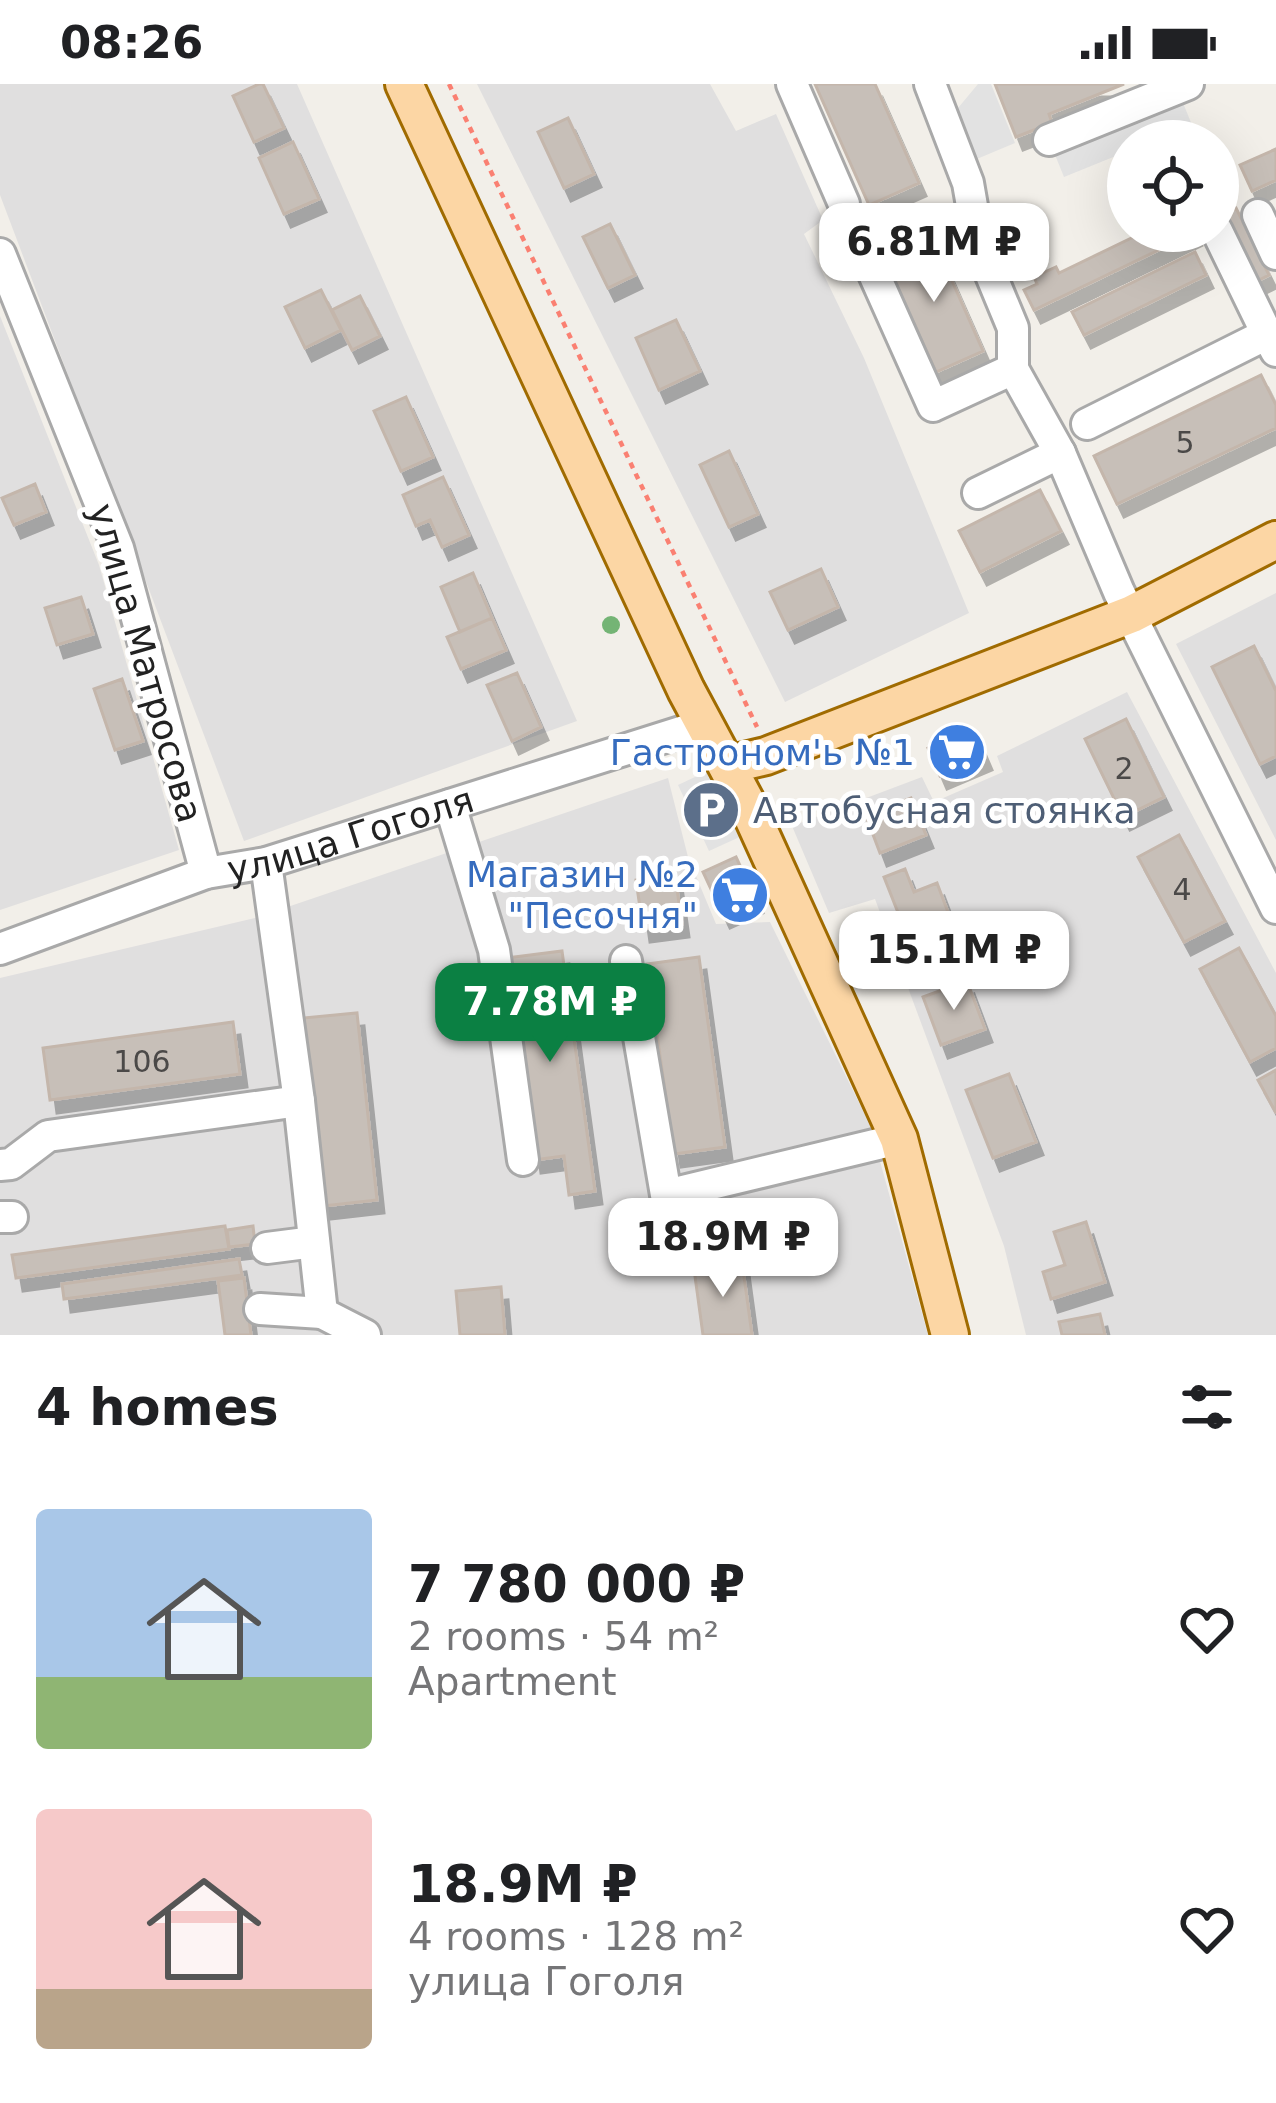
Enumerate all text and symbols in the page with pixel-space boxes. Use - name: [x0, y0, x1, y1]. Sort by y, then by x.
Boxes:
- text: 08:26: [60, 16, 203, 69]
- map controls: [1107, 120, 1239, 252]
- button: locate: [1107, 120, 1239, 252]
- pin: 6.81M ₽: [823, 203, 1045, 305]
- text: 6.81M ₽: [846, 219, 1022, 264]
- house number: 5: [1175, 425, 1195, 460]
- street label: улица Матросова: [81, 499, 211, 827]
- supermarket icon: Гастроном'ь №1: [926, 721, 988, 783]
- place label: Гастроном'ь №1: [610, 732, 915, 773]
- house number: 2: [1114, 751, 1134, 786]
- street label: улица Гоголя: [224, 778, 478, 890]
- parking icon: Автобусная стоянка: [680, 779, 742, 841]
- place label: Автобусная стоянка: [753, 790, 1136, 831]
- place label: Магазин №2 "Песочня": [466, 854, 698, 936]
- supermarket icon: Магазин №2 "Песочня": [709, 864, 771, 926]
- house number: 4: [1172, 872, 1192, 907]
- pin: 15.1M ₽: [843, 911, 1065, 1013]
- text: 15.1M ₽: [866, 927, 1042, 972]
- pin: 7.78M ₽: [439, 963, 661, 1065]
- text: 7.78M ₽: [462, 979, 638, 1024]
- house number: 106: [113, 1044, 171, 1079]
- pin: 18.9M ₽: [612, 1198, 834, 1300]
- text: 18.9M ₽: [635, 1214, 811, 1259]
- icon: filters: [1174, 1374, 1240, 1440]
- text: 4 homes: [36, 1378, 279, 1437]
- text: 7 780 000 ₽: [408, 1555, 745, 1614]
- icon: home: [132, 1557, 276, 1701]
- icon: heart: [1174, 1596, 1240, 1662]
- text: 2 rooms · 54 m²: [408, 1614, 719, 1659]
- text: Apartment: [408, 1659, 617, 1704]
- text: 18.9M ₽: [408, 1855, 638, 1914]
- icon: home: [132, 1857, 276, 2001]
- icon: heart: [1174, 1896, 1240, 1962]
- text: 4 rooms · 128 m²: [408, 1914, 744, 1959]
- text: улица Гоголя: [408, 1959, 685, 2004]

